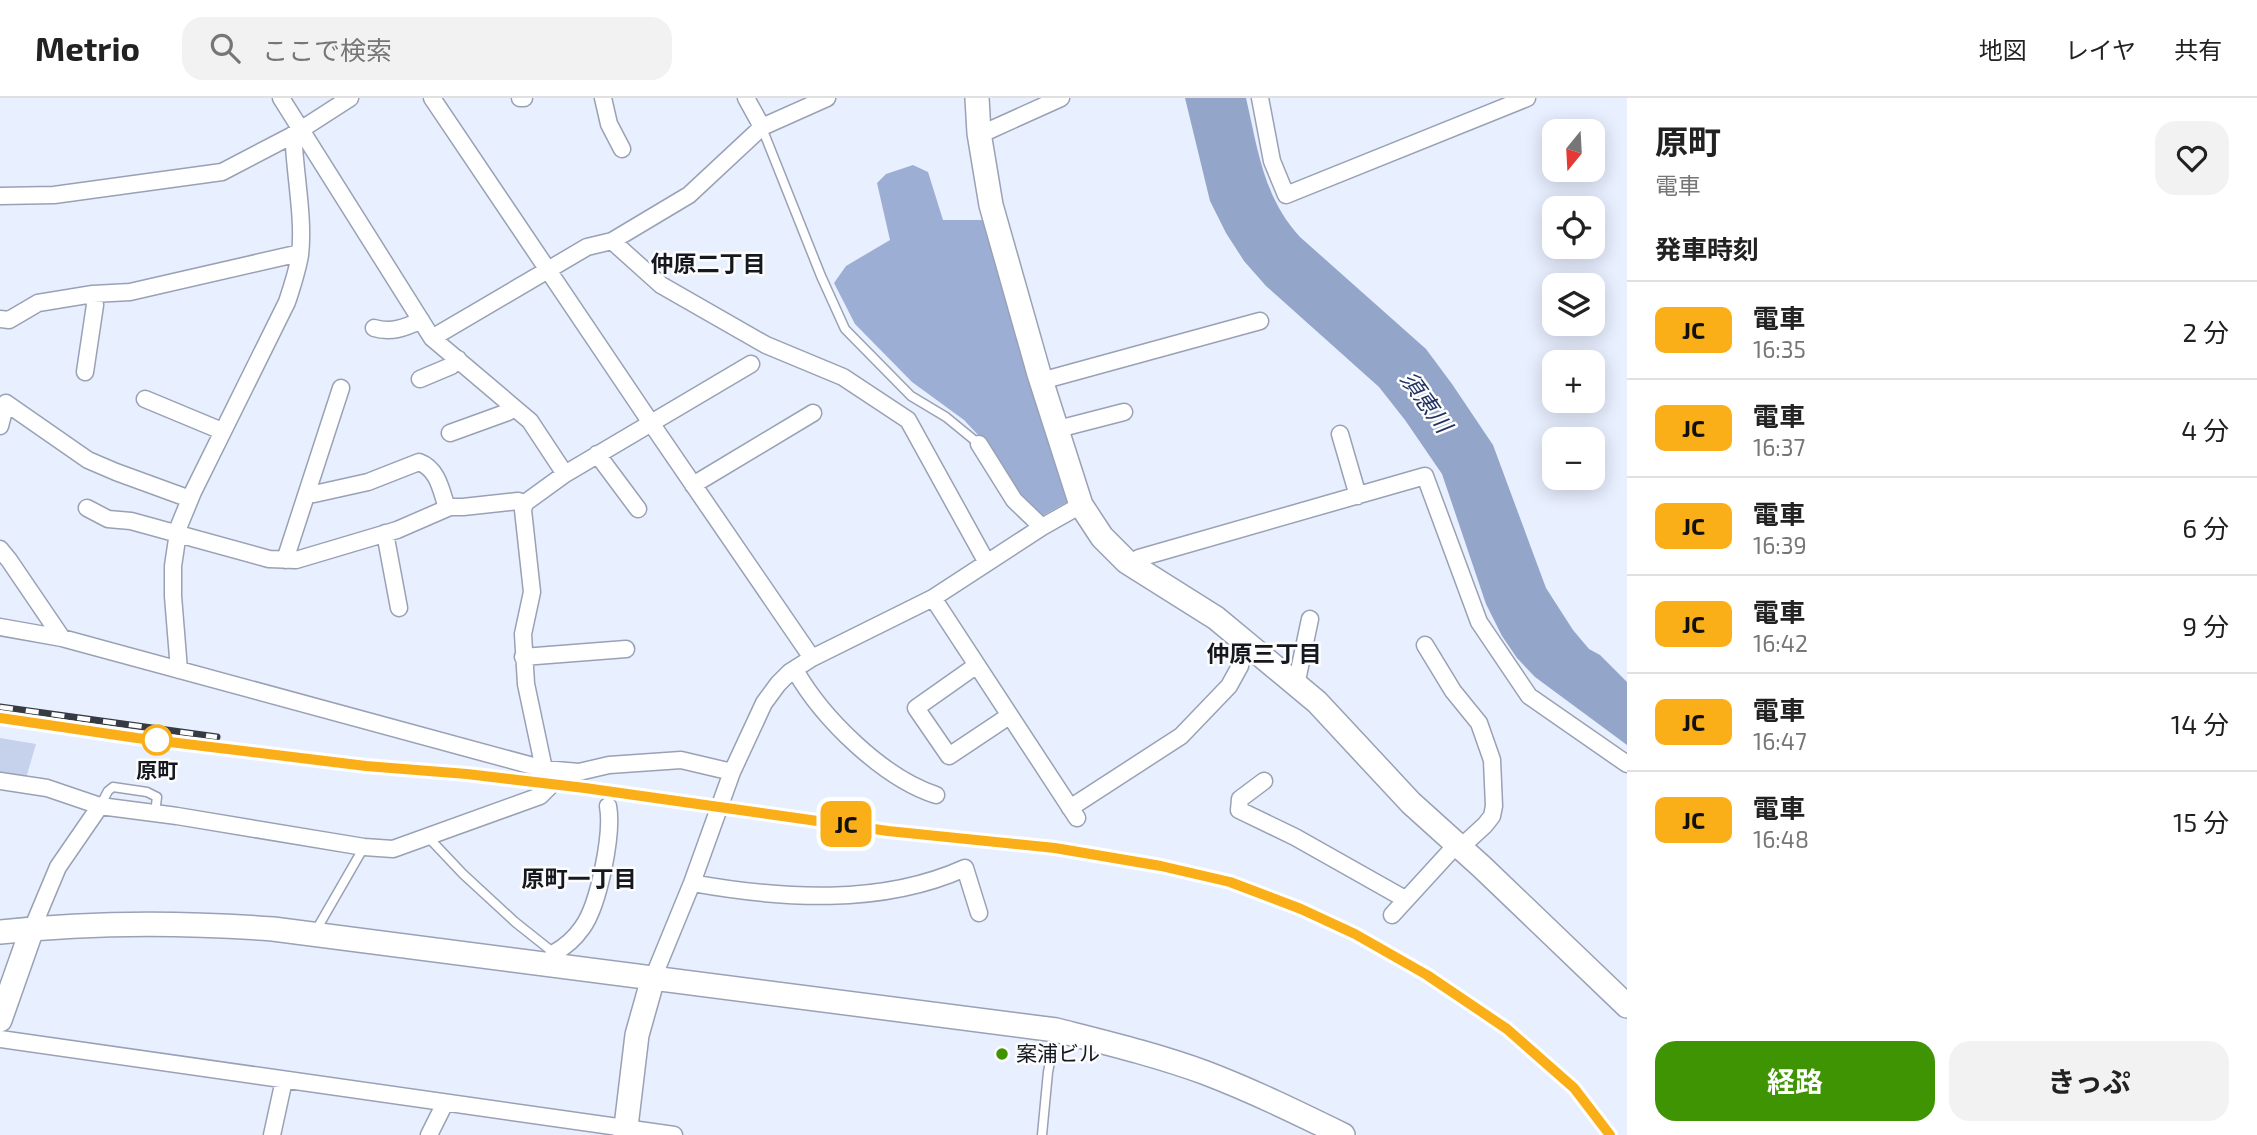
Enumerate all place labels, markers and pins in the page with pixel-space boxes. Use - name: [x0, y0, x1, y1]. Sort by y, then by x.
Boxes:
- marker: 原町: [142, 725, 172, 755]
- place label: 原町: [136, 757, 178, 782]
- place label: 案浦ビル: [1016, 1040, 1100, 1065]
- marker: 案浦ビル: [994, 1046, 1010, 1062]

